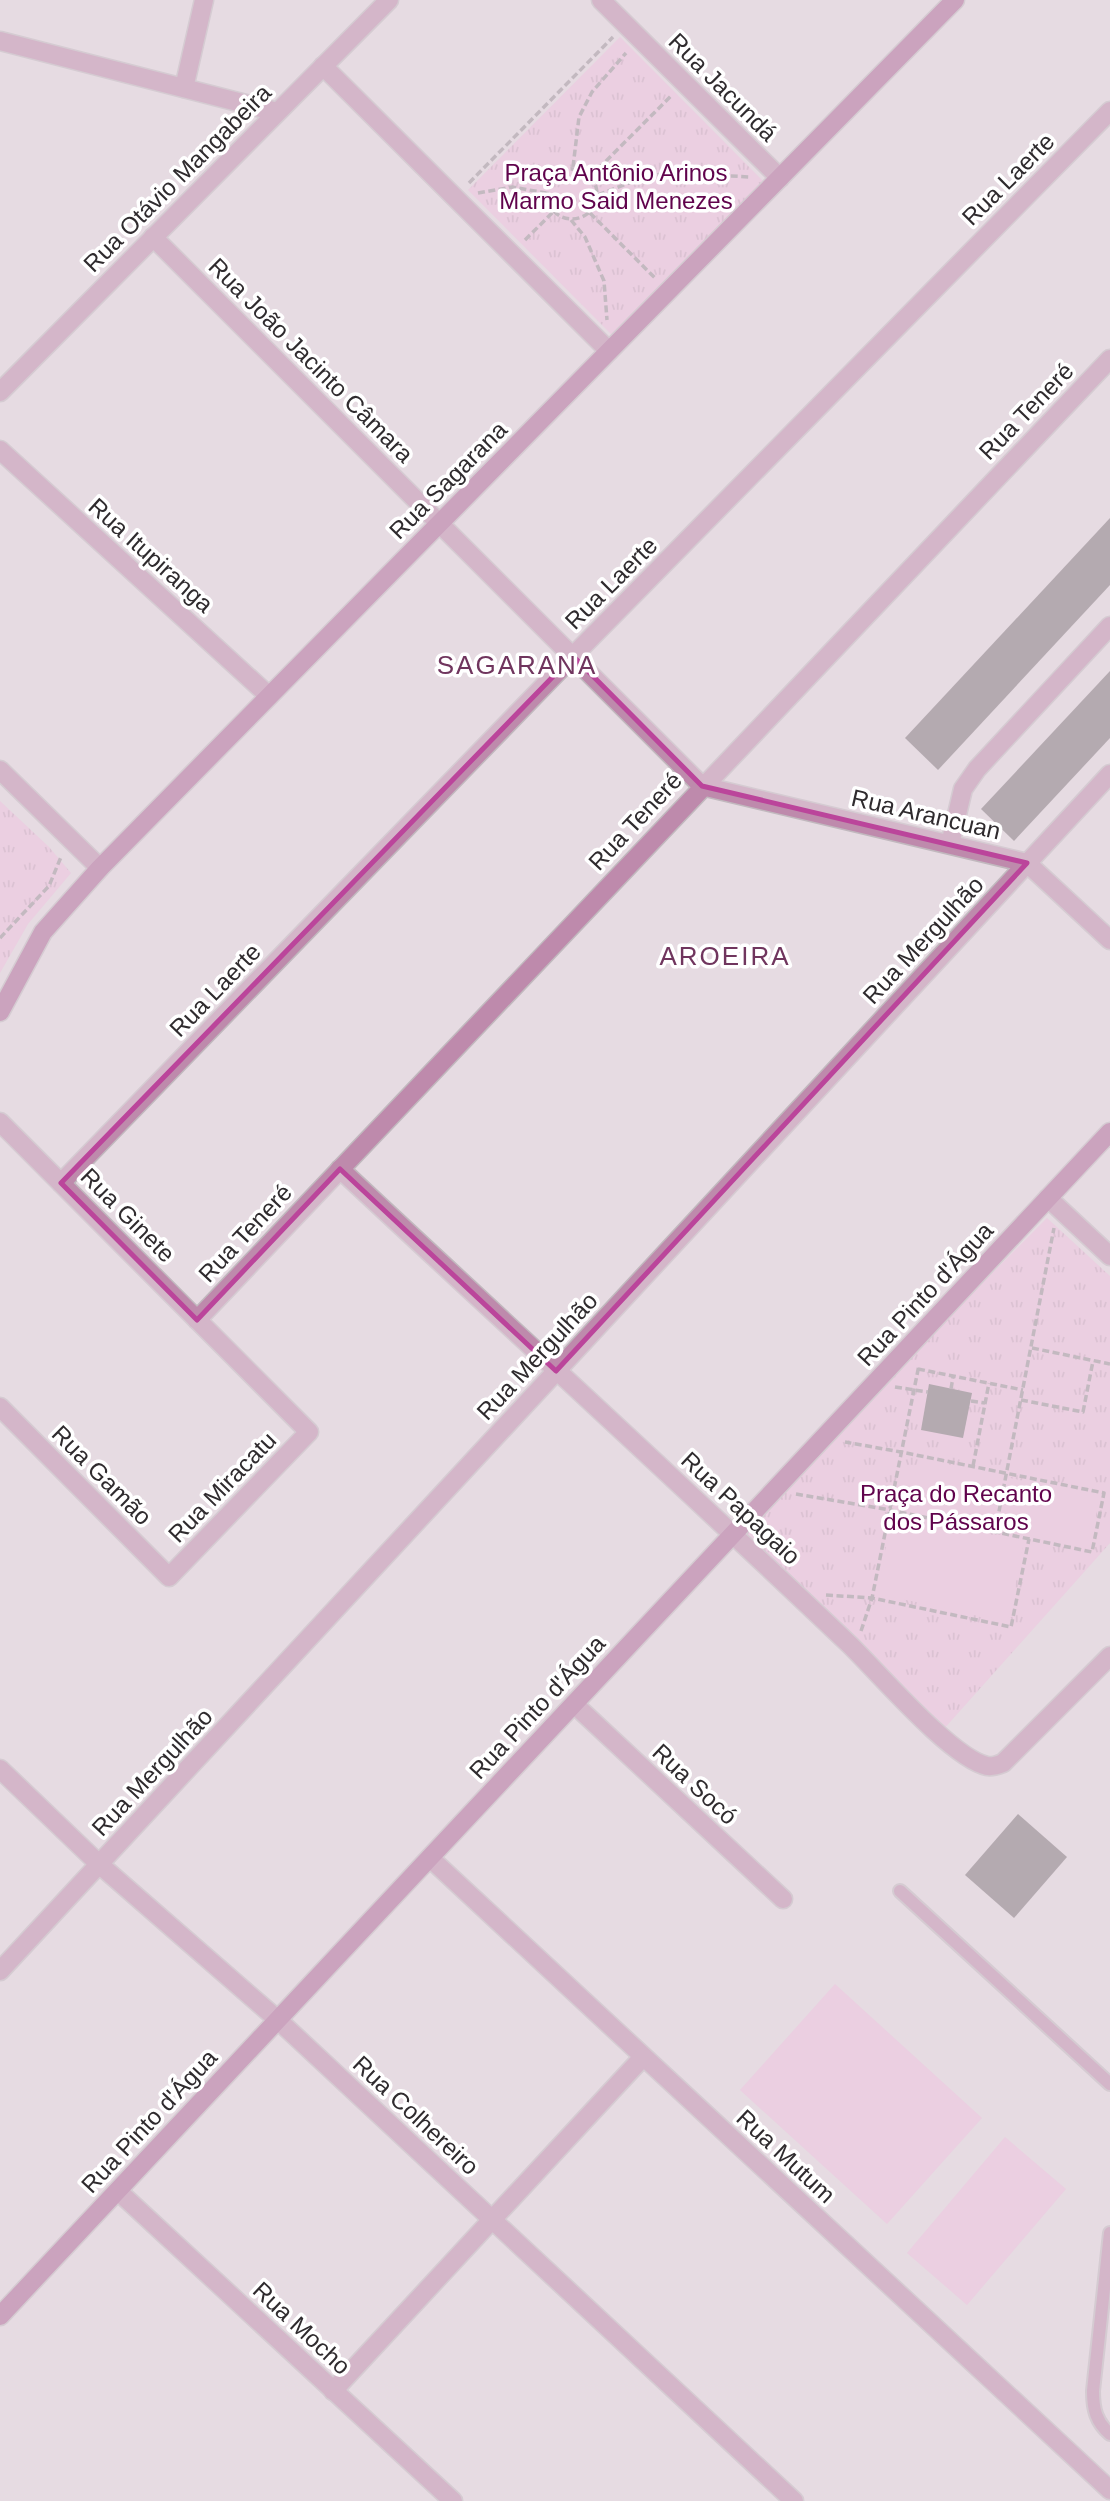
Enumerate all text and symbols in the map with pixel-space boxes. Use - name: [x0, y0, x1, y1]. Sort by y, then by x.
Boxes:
- street label: Rua Jacundá: [663, 27, 783, 147]
- street label: Rua Otávio Mangabeira: [78, 78, 277, 277]
- street label: Rua Laerte: [956, 127, 1060, 231]
- park label: Praça Antônio Arinos Marmo Said Menezes: [499, 159, 733, 214]
- street label: Rua João Jacinto Câmara: [203, 252, 419, 468]
- street label: Rua Teneré: [973, 357, 1079, 465]
- street label: Rua Sagarana: [384, 415, 513, 544]
- street label: Rua Itupiranga: [83, 492, 219, 618]
- street label: Rua Laerte: [559, 531, 663, 635]
- district label: SAGARANA: [437, 650, 597, 680]
- street label: Rua Teneré: [583, 767, 687, 875]
- street label: Rua Arancuan: [849, 784, 1003, 844]
- street label: Rua Mergulhão: [857, 871, 989, 1009]
- street label: Rua Laerte: [164, 938, 266, 1042]
- district label: AROEIRA: [659, 941, 791, 971]
- street label: Rua Ginete: [76, 1163, 180, 1267]
- street label: Rua Teneré: [193, 1179, 297, 1287]
- street label: Rua Pinto d'Água: [852, 1216, 999, 1371]
- street label: Rua Mergulhão: [471, 1287, 603, 1425]
- street label: Rua Gamão: [47, 1420, 157, 1530]
- street label: Rua Miracatu: [163, 1426, 281, 1548]
- street label: Rua Papagaio: [676, 1446, 806, 1570]
- park label: Praça do Recanto dos Pássaros: [860, 1480, 1052, 1535]
- street label: Rua Pinto d'Água: [464, 1629, 611, 1784]
- street label: Rua Mergulhão: [86, 1703, 218, 1841]
- street label: Rua Socó: [647, 1738, 743, 1830]
- street label: Rua Pinto d'Água: [76, 2043, 223, 2198]
- street label: Rua Colhereiro: [348, 2050, 484, 2180]
- street label: Rua Mutum: [731, 2104, 841, 2208]
- street label: Rua Mocho: [248, 2276, 356, 2380]

